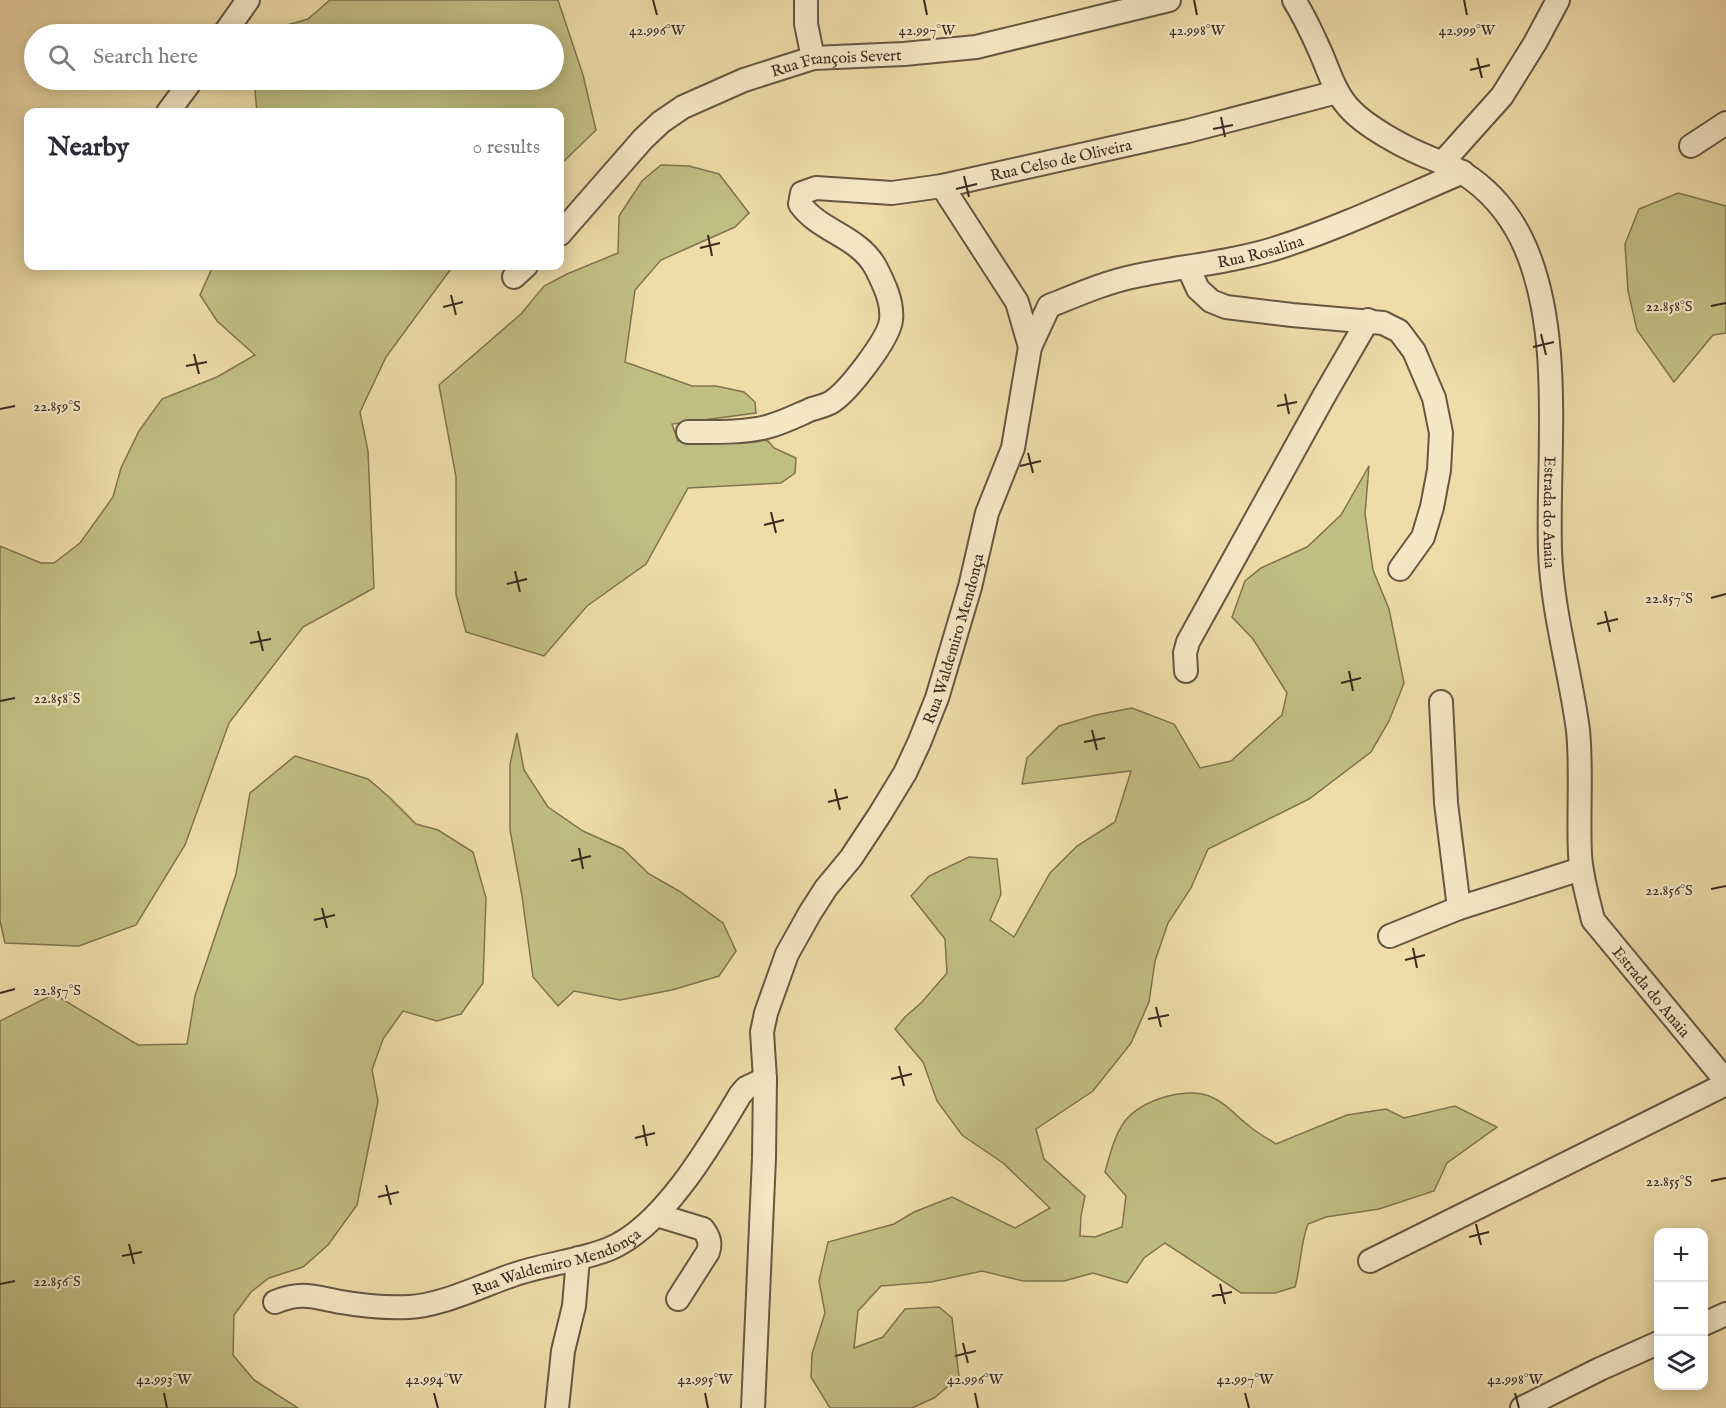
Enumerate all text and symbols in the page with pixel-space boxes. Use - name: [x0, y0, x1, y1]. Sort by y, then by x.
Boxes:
- text: 42.996°W: [629, 21, 686, 40]
- text: 42.997°W: [899, 21, 956, 40]
- text: 42.998°W: [1169, 21, 1226, 40]
- text: 42.999°W: [1439, 21, 1496, 40]
- search box: [24, 24, 564, 90]
- icon: search: [45, 41, 78, 74]
- text: Search here: [93, 43, 198, 71]
- street label: Rua François Severt: [769, 46, 902, 83]
- text: Nearby: [48, 131, 129, 164]
- text: 0 results: [473, 135, 540, 160]
- street label: Rua Celso de Oliveira: [989, 136, 1134, 187]
- street label: Rua Rosalina: [1216, 232, 1307, 274]
- text: 22.858°S: [1646, 297, 1692, 316]
- text: 22.859°S: [33, 397, 81, 416]
- street label: Estrada do Anaia: [1538, 456, 1559, 569]
- street label: Rua Waldemiro Mendonça: [920, 552, 989, 727]
- text: 22.857°S: [1645, 589, 1693, 608]
- text: 22.858°S: [34, 689, 80, 708]
- text: 22.856°S: [1645, 881, 1693, 900]
- street label: Estrada do Anaia: [1607, 943, 1694, 1042]
- text: 22.857°S: [33, 981, 81, 1000]
- text: 22.855°S: [1646, 1172, 1692, 1191]
- street label: Rua Waldemiro Mendonça: [470, 1225, 645, 1301]
- map controls: [1654, 1228, 1708, 1390]
- button: +: [1654, 1228, 1708, 1282]
- text: 22.856°S: [33, 1272, 81, 1291]
- button: −: [1654, 1282, 1708, 1336]
- button: layers: [1654, 1336, 1708, 1390]
- text: 42.993°W: [136, 1370, 192, 1389]
- text: 42.994°W: [405, 1370, 463, 1389]
- text: 42.995°W: [677, 1370, 733, 1389]
- text: 42.996°W: [947, 1370, 1004, 1389]
- text: 42.997°W: [1217, 1370, 1274, 1389]
- text: 42.998°W: [1487, 1370, 1544, 1389]

